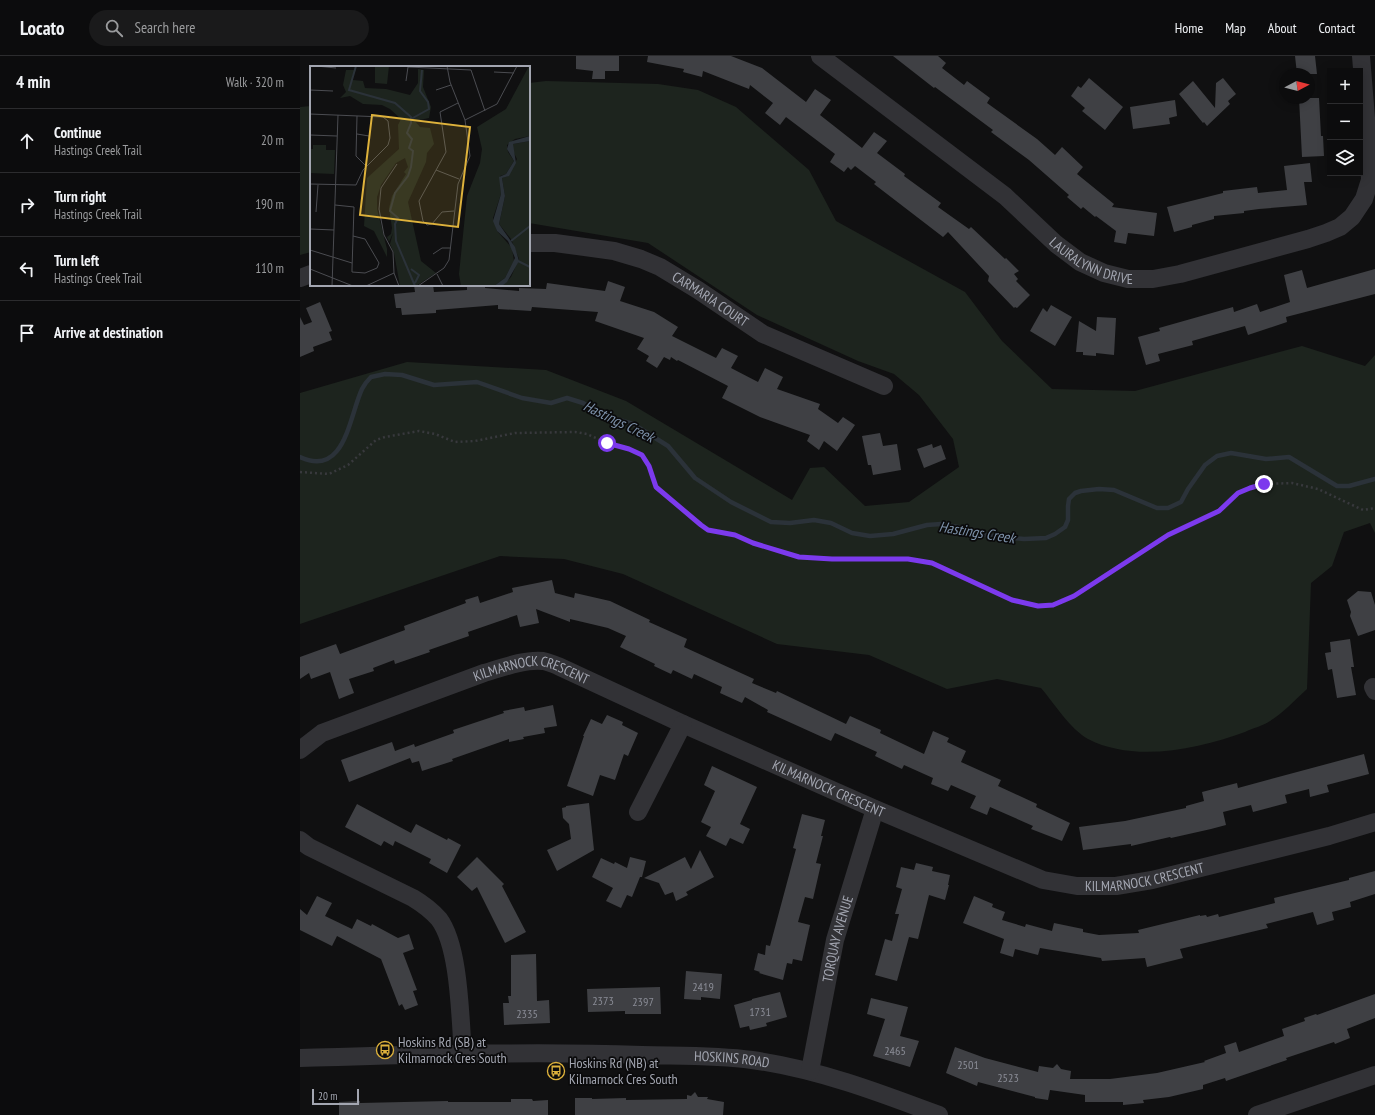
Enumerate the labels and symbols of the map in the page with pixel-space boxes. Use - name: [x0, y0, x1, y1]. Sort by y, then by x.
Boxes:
- inset map: [310, 66, 530, 286]
- north arrow: [1279, 68, 1315, 104]
- street label: LAURALYNN DRIVE: [1046, 233, 1133, 288]
- street label: CARMARIA COURT: [669, 268, 753, 331]
- water label: Hastings Creek: [580, 396, 660, 447]
- route start: [598, 434, 616, 452]
- route end: [1255, 475, 1273, 493]
- water label: Hastings Creek: [938, 517, 1019, 548]
- street label: KILMARNOCK CRESCENT: [471, 652, 593, 689]
- street label: KILMARNOCK CRESCENT: [770, 756, 888, 821]
- street label: KILMARNOCK CRESCENT: [1085, 858, 1207, 895]
- street label: TORQUAY AVENUE: [818, 893, 857, 984]
- house number: 2419: [692, 979, 714, 994]
- house number: 2373: [592, 993, 614, 1008]
- house number: 2397: [632, 994, 654, 1009]
- house number: 1731: [749, 1004, 771, 1019]
- house number: 2335: [516, 1006, 538, 1021]
- place label: Hoskins Rd (SB) at Kilmarnock Cres South: [398, 1033, 507, 1067]
- bus stop icon: Hoskins Rd (SB) at Kilmarnock Cres South: [375, 1040, 395, 1060]
- house number: 2465: [884, 1043, 906, 1058]
- street label: HOSKINS ROAD: [694, 1047, 771, 1072]
- place label: Hoskins Rd (NB) at Kilmarnock Cres South: [569, 1054, 678, 1088]
- house number: 2501: [957, 1057, 979, 1072]
- bus stop icon: Hoskins Rd (NB) at Kilmarnock Cres South: [546, 1061, 566, 1081]
- house number: 2523: [997, 1070, 1019, 1085]
- scale bar: [312, 1087, 359, 1106]

